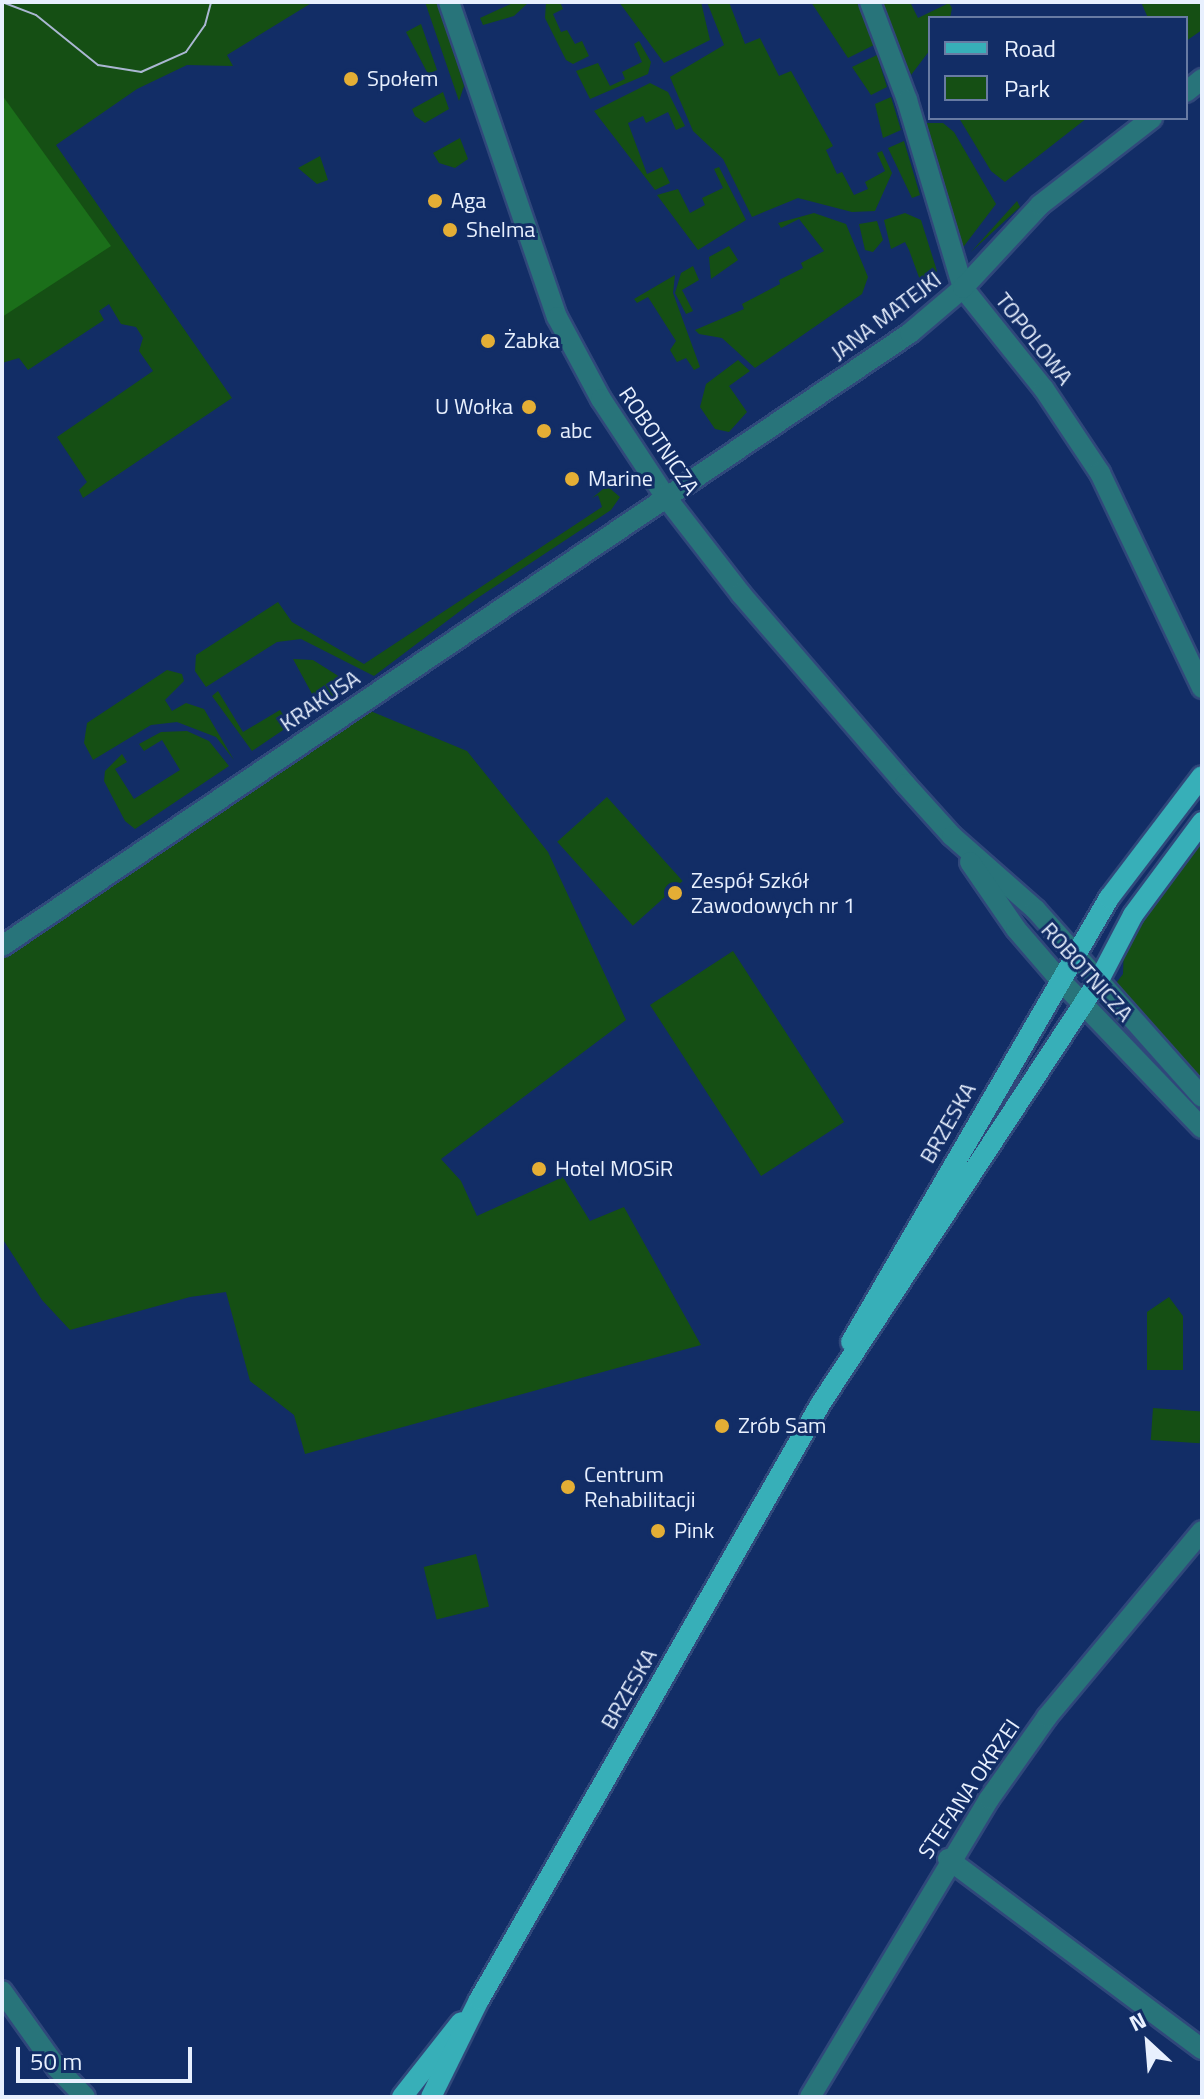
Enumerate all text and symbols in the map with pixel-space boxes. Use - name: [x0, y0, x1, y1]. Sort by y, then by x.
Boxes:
- legend: [928, 16, 1188, 120]
- text: Road: [1004, 30, 1056, 66]
- place label: Społem: [367, 66, 438, 92]
- marker: Społem: [342, 70, 360, 88]
- text: Park: [1004, 70, 1050, 106]
- place label: Aga: [451, 188, 486, 214]
- marker: Aga: [426, 192, 444, 210]
- place label: Shelma: [466, 217, 535, 243]
- marker: Shelma: [441, 221, 459, 239]
- street label: JANA MATEJKI: [826, 266, 946, 366]
- street label: TOPOLOWA: [990, 288, 1078, 390]
- place label: Żabka: [504, 328, 560, 354]
- marker: Żabka: [479, 332, 497, 350]
- street label: ROBOTNICZA: [613, 382, 705, 500]
- place label: U Wołka: [435, 394, 513, 420]
- marker: U Wołka: [520, 398, 538, 416]
- place label: abc: [560, 418, 592, 444]
- marker: abc: [535, 422, 553, 440]
- place label: Marine: [588, 466, 653, 492]
- marker: Marine: [563, 470, 581, 488]
- street label: KRAKUSA: [275, 665, 365, 737]
- place label: Zespół Szkół Zawodowych nr 1: [691, 867, 855, 918]
- marker: Zespół Szkół Zawodowych nr 1: [666, 884, 684, 902]
- street label: ROBOTNICZA: [1036, 917, 1138, 1027]
- street label: BRZESKA: [914, 1078, 982, 1168]
- place label: Hotel MOSiR: [555, 1156, 673, 1182]
- marker: Hotel MOSiR: [530, 1160, 548, 1178]
- place label: Zrób Sam: [738, 1413, 826, 1439]
- marker: Zrób Sam: [713, 1417, 731, 1435]
- place label: Centrum Rehabilitacji: [584, 1461, 696, 1512]
- marker: Centrum Rehabilitacji: [559, 1478, 577, 1496]
- place label: Pink: [674, 1518, 714, 1544]
- marker: Pink: [649, 1522, 667, 1540]
- street label: BRZESKA: [595, 1644, 663, 1734]
- street label: STEFANA OKRZEI: [913, 1714, 1025, 1864]
- north arrow: [1108, 2003, 1188, 2083]
- text: N: [1123, 2003, 1152, 2040]
- scale bar: [20, 2031, 196, 2081]
- text: 50 m: [30, 2043, 82, 2079]

